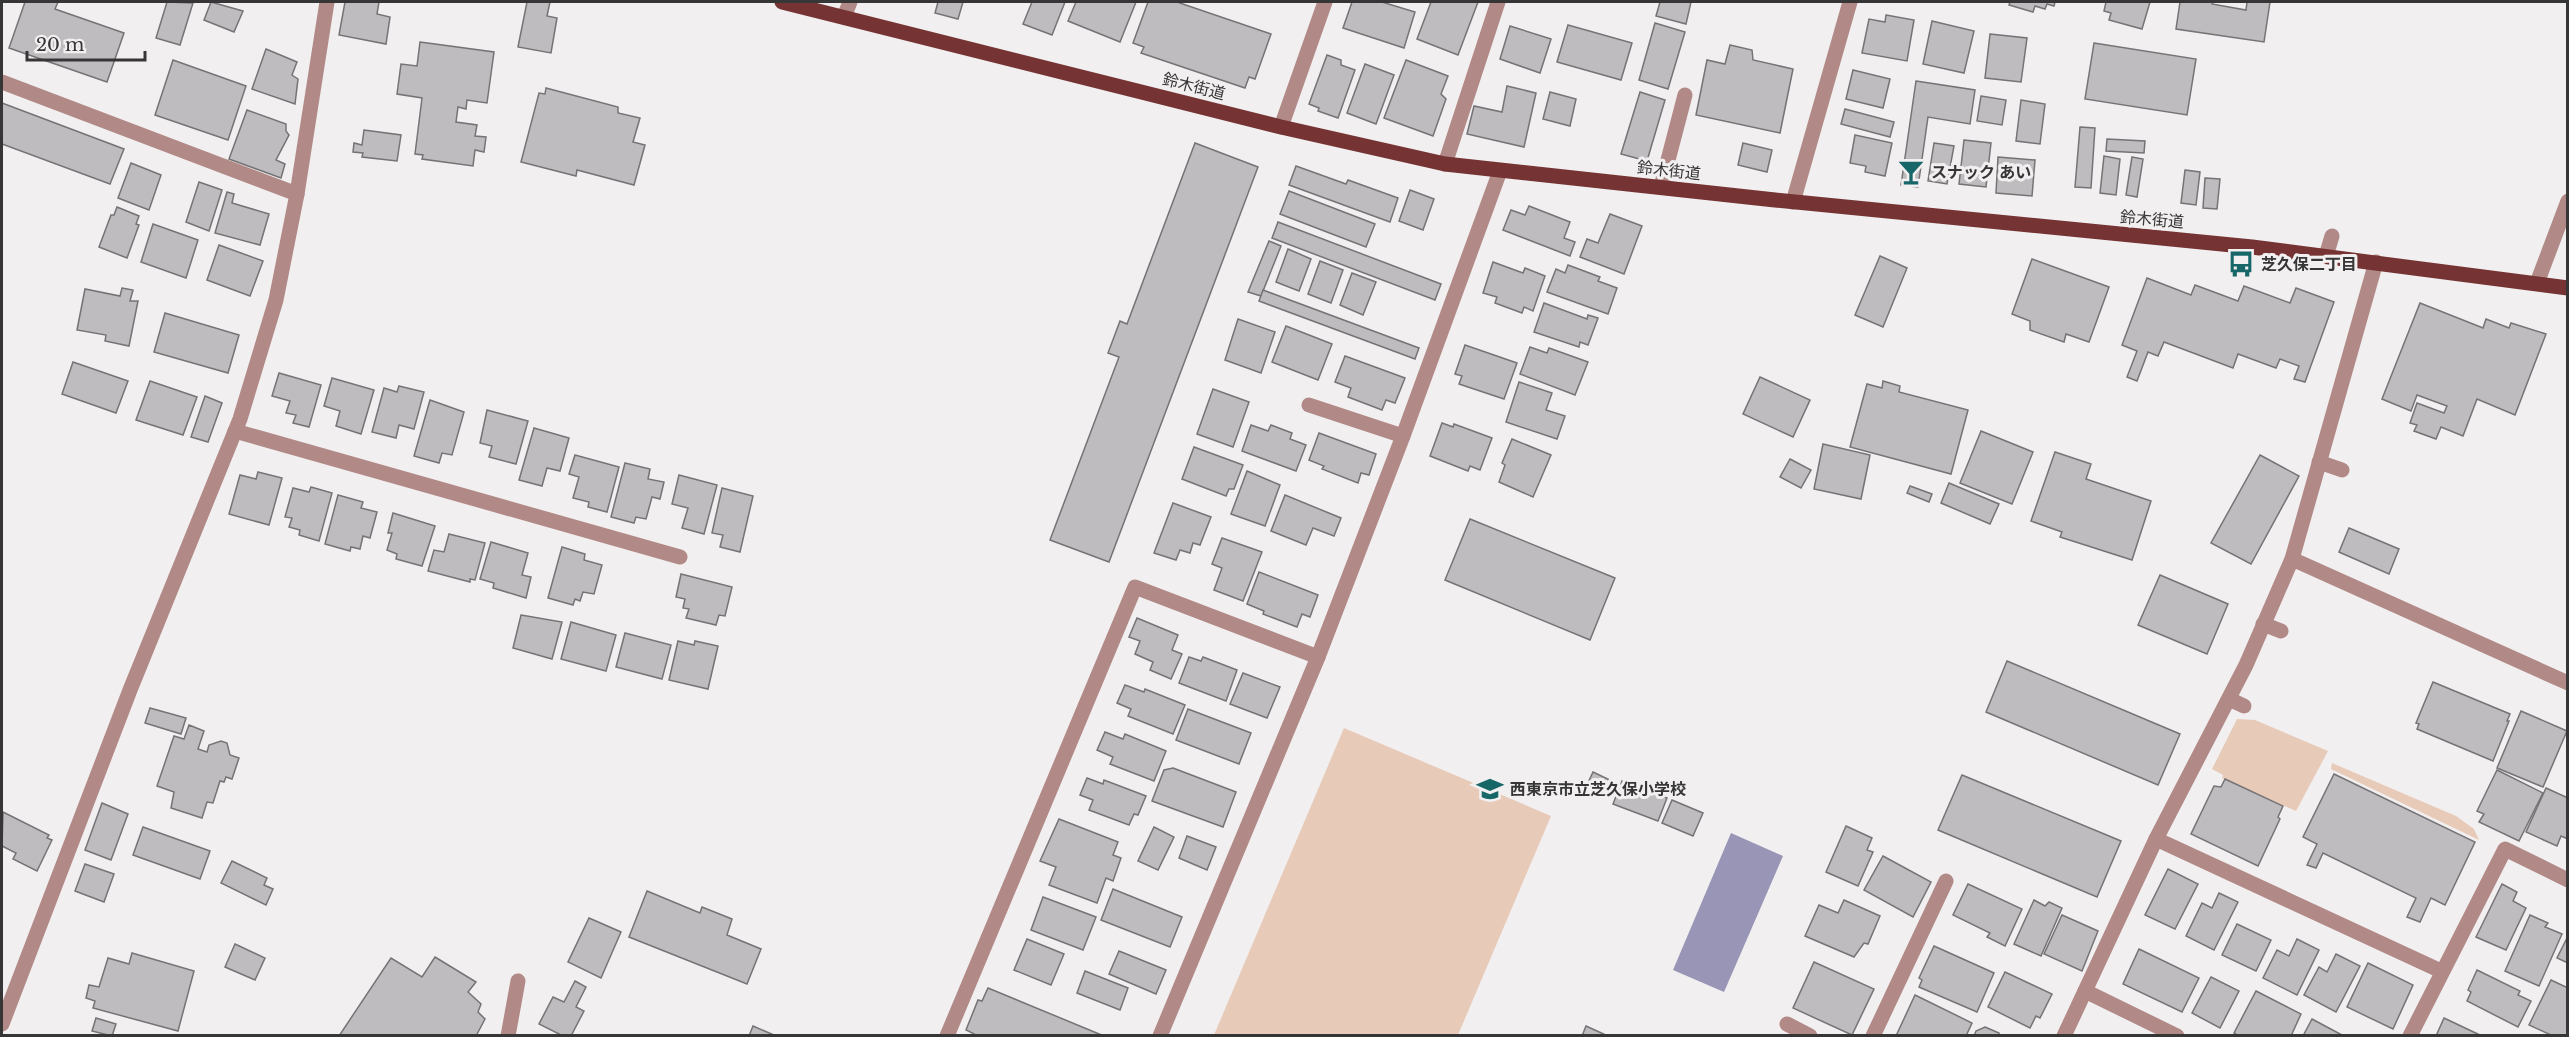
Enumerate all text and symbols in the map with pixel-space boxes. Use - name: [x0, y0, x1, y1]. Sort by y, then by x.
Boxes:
- scale bar: [27, 24, 146, 62]
- text: 20 m: [36, 34, 84, 56]
- street label: 鈴木街道: [1161, 69, 1227, 103]
- street label: 鈴木街道: [1636, 157, 1702, 183]
- bar icon: スナック あい: [1896, 157, 1926, 187]
- place label: スナック あい: [1931, 162, 2031, 182]
- street label: 鈴木街道: [2119, 206, 2185, 232]
- bus stop icon: 芝久保二丁目: [2226, 249, 2256, 279]
- place label: 芝久保二丁目: [2261, 254, 2357, 274]
- school or university icon: 西東京市立芝久保小学校: [1475, 774, 1505, 804]
- place label: 西東京市立芝久保小学校: [1510, 779, 1686, 799]

